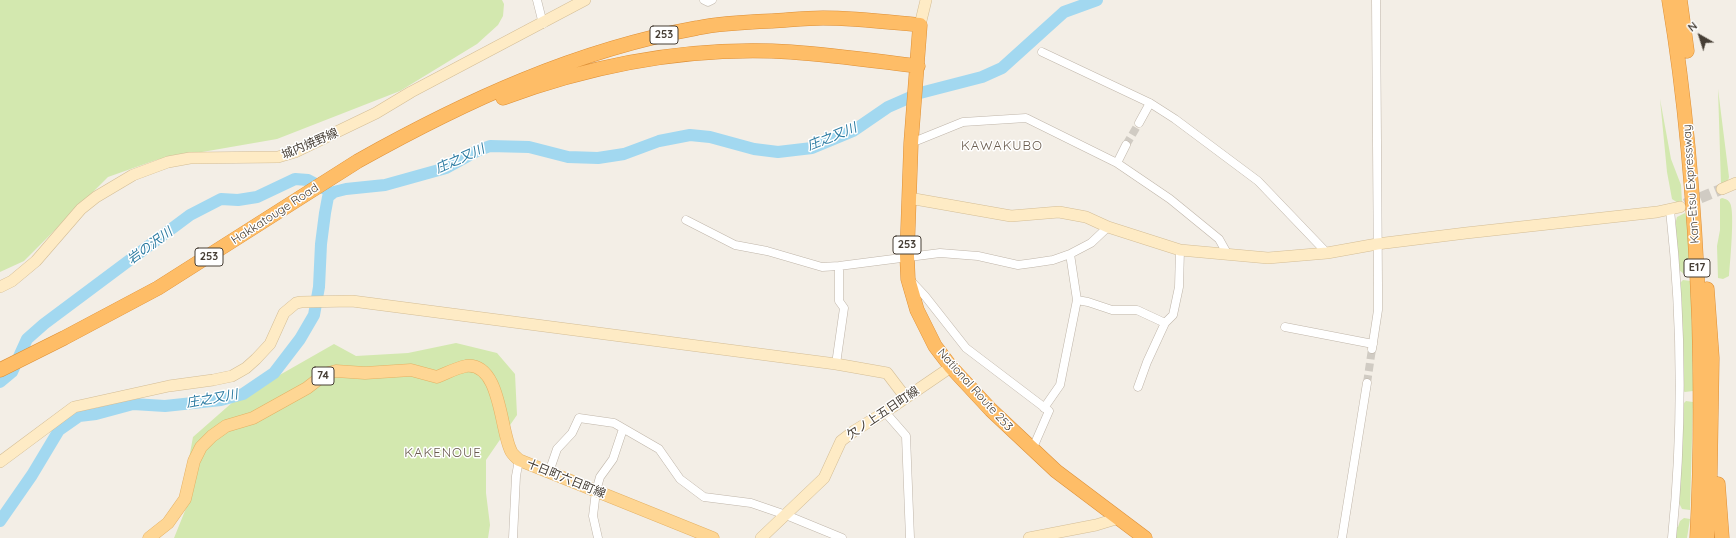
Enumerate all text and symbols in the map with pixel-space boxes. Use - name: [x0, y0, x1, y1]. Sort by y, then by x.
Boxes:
- north arrow: [1680, 16, 1720, 56]
- text: N: [1685, 19, 1700, 35]
- road number: 253: [650, 26, 678, 44]
- water label: 庄之又川: [805, 120, 859, 154]
- street label: Kan-Etsu Expressway: [1680, 124, 1702, 244]
- street label: 城内焼野線: [280, 126, 340, 162]
- district label: KAWAKUBO: [961, 138, 1043, 154]
- water label: 庄之又川: [433, 141, 487, 177]
- street label: Hakkatouge Road: [229, 180, 321, 248]
- water label: 岩の沢川: [124, 224, 176, 268]
- road number: 253: [893, 236, 921, 254]
- road number: 253: [195, 248, 223, 266]
- road number: E17: [1684, 259, 1710, 277]
- street label: National Route 253: [934, 346, 1016, 434]
- road number: 74: [312, 367, 334, 385]
- street label: 欠ノ上五日町線: [844, 384, 922, 442]
- water label: 庄之又川: [185, 387, 239, 411]
- district label: KAKENOUE: [404, 445, 482, 461]
- street label: 十日町六日町線: [524, 457, 608, 501]

